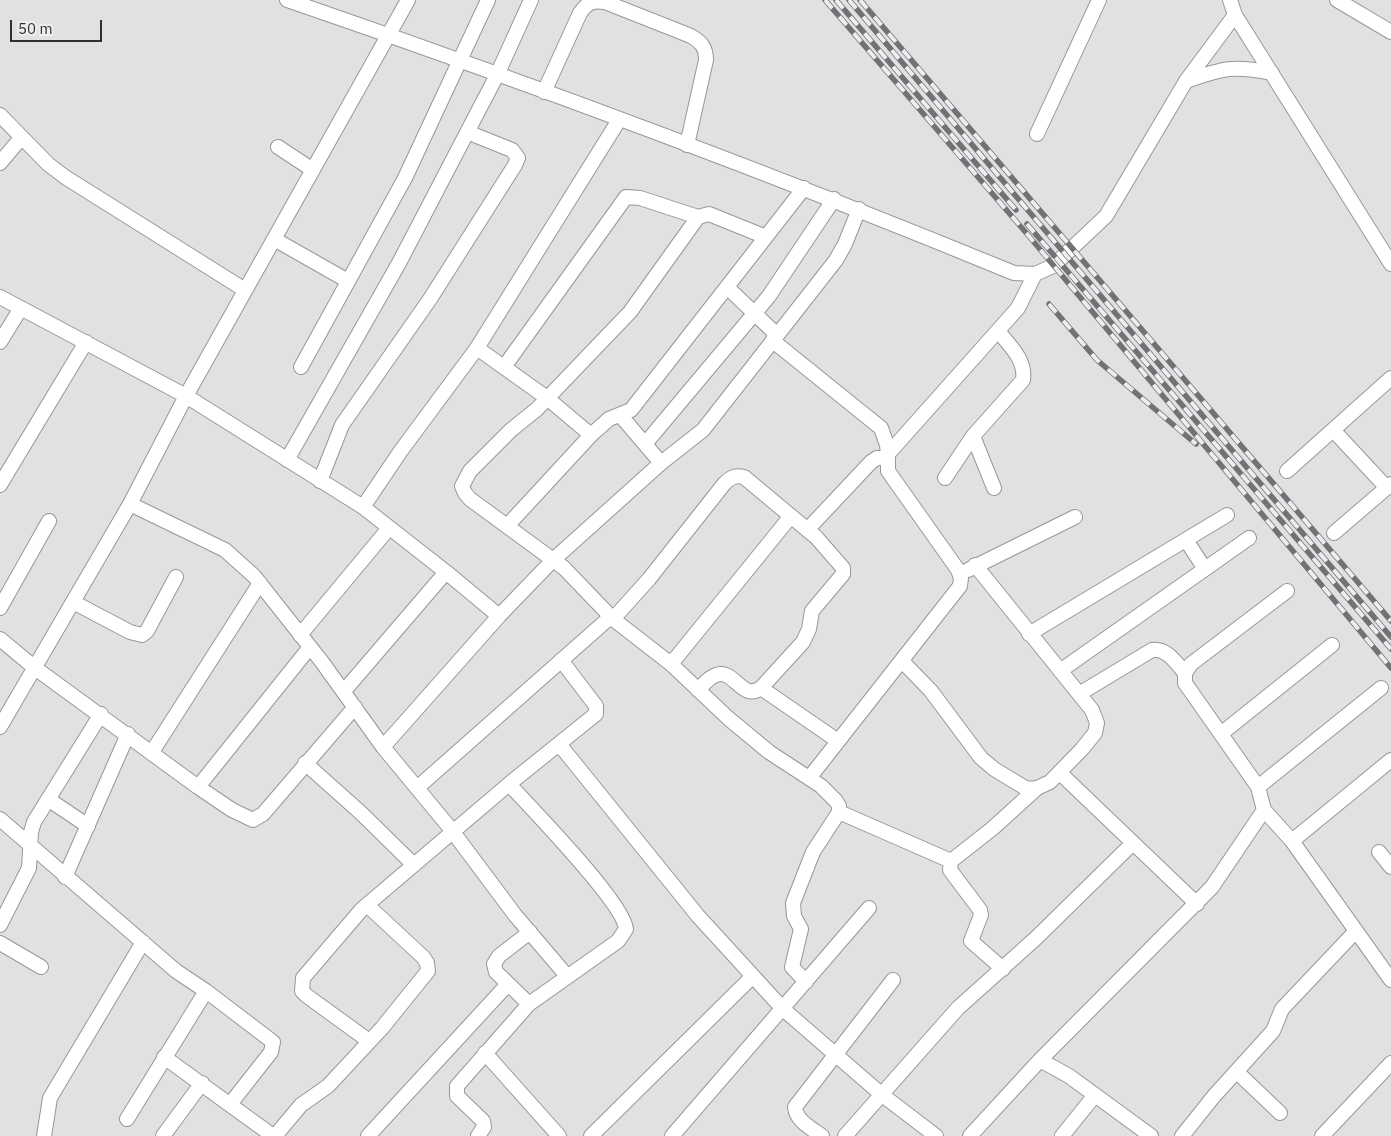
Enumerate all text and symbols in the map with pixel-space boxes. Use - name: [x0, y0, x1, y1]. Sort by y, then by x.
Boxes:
- scale bar: [12, 10, 105, 42]
- text: 50 m: [18, 19, 53, 38]

